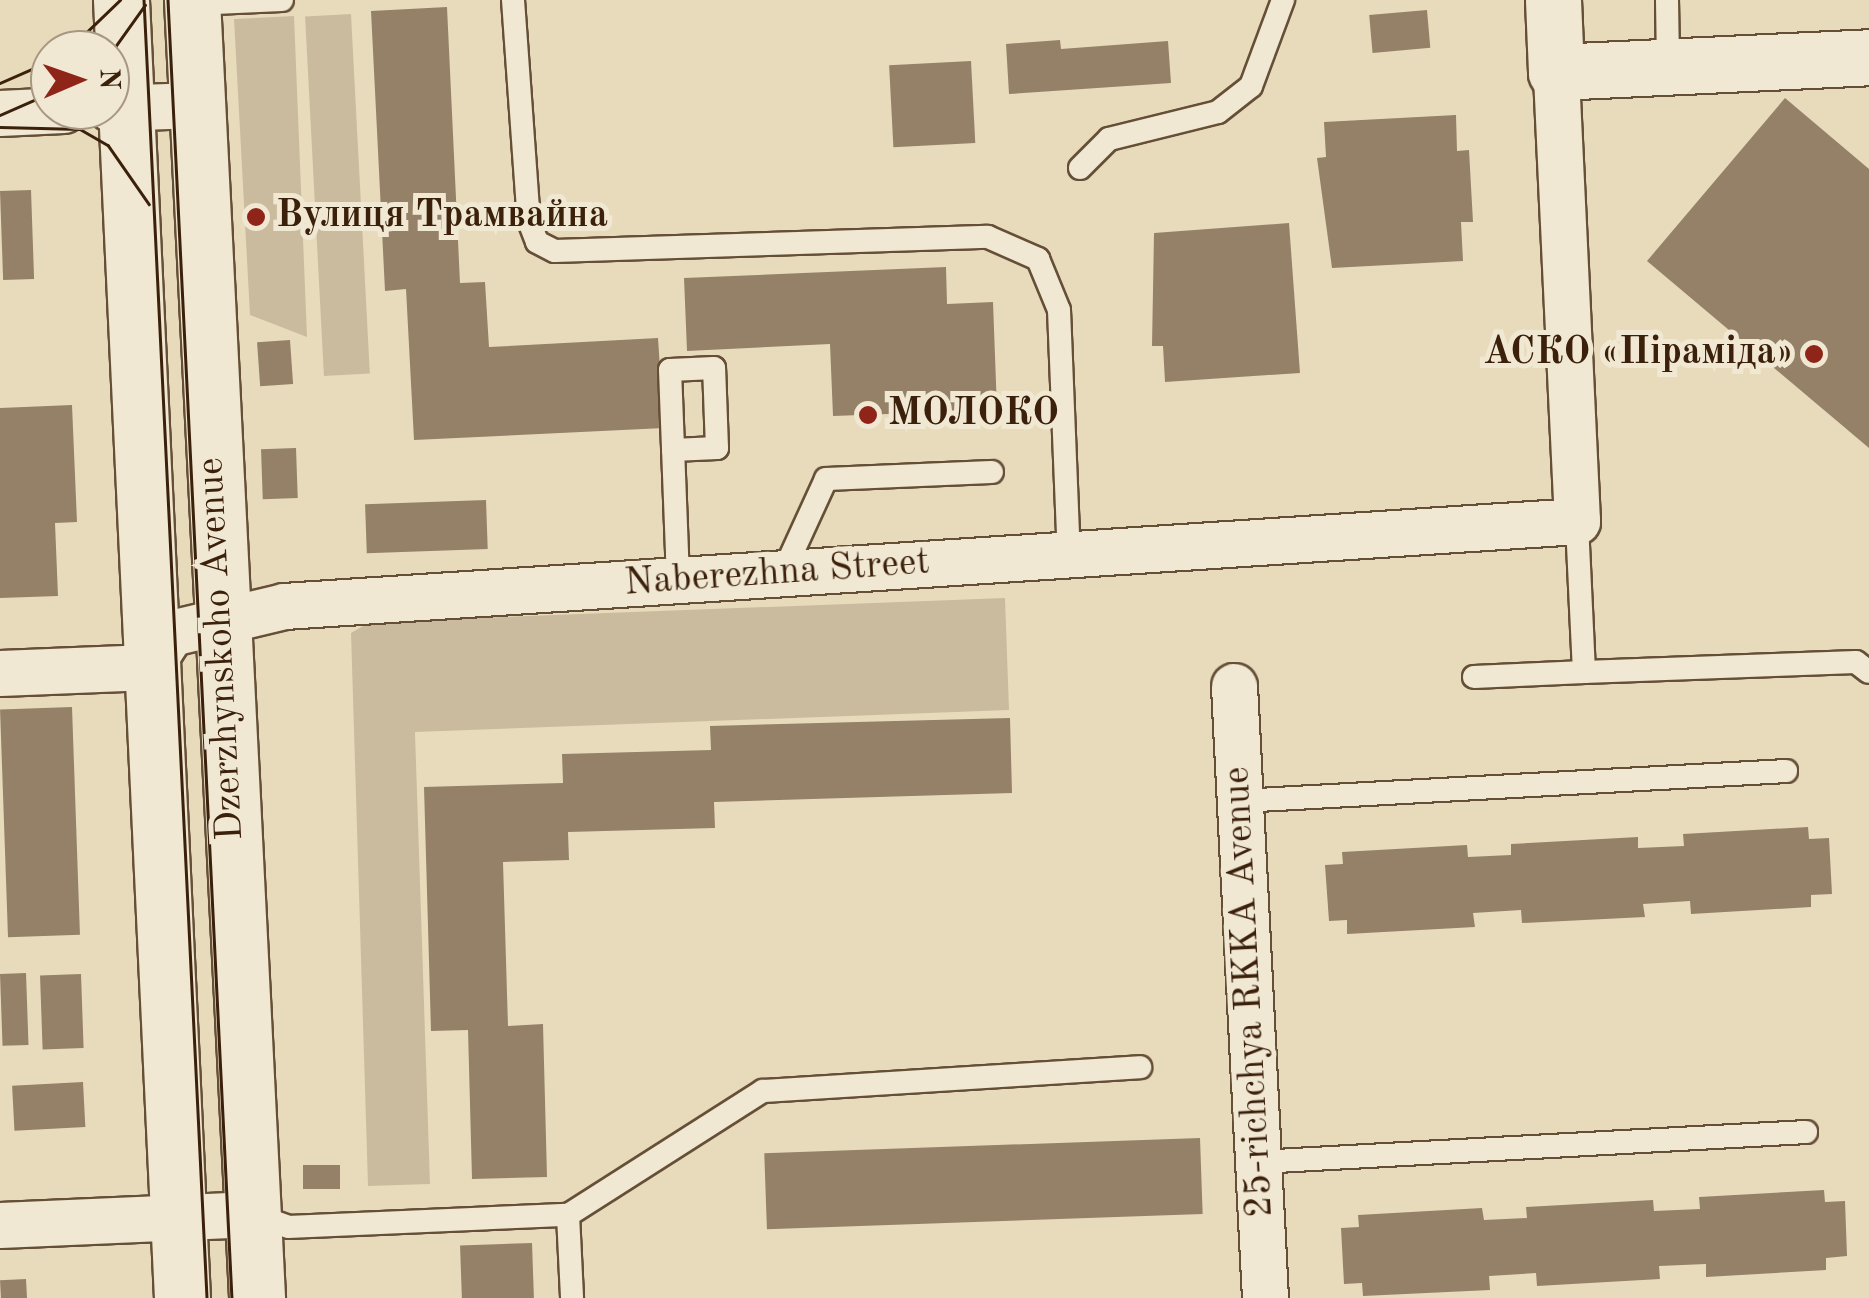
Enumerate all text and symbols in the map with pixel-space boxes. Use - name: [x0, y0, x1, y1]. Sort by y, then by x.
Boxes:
- north arrow: [30, 30, 130, 130]
- text: N: [94, 68, 122, 90]
- place label: Вулиця Трамвайна: [276, 194, 608, 240]
- marker: Вулиця Трамвайна: [245, 206, 267, 228]
- place label: АСКО «Піраміда»: [1483, 331, 1794, 377]
- marker: АСКО «Піраміда»: [1803, 343, 1825, 365]
- place label: МОЛОКО: [888, 392, 1059, 438]
- marker: МОЛОКО: [857, 404, 879, 426]
- street label: Dzerzhynskoho Avenue: [189, 456, 255, 842]
- street label: Naberezhna Street: [623, 541, 931, 607]
- street label: 25-richchya RKKA Avenue: [1215, 765, 1285, 1219]

